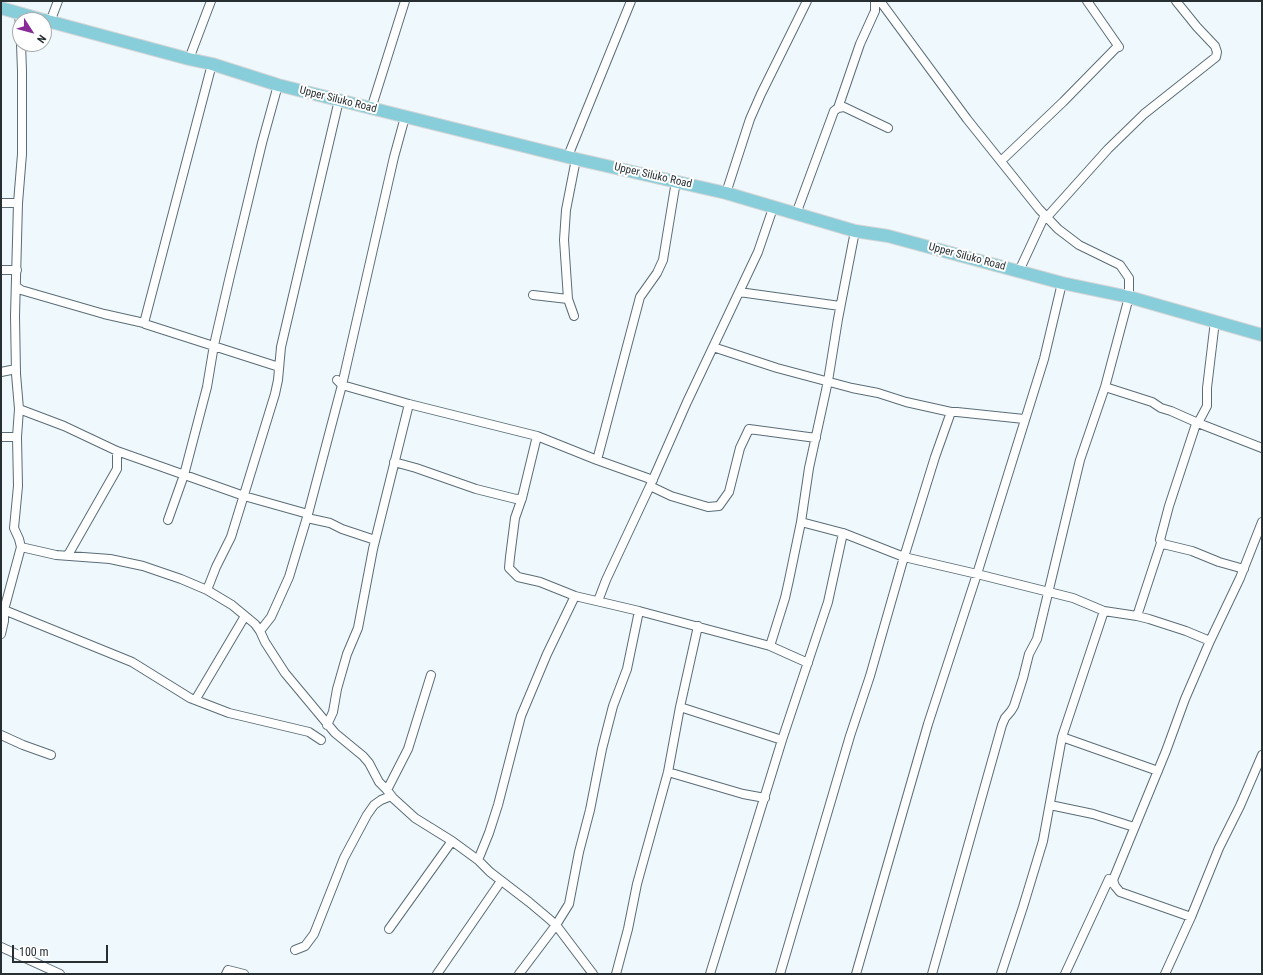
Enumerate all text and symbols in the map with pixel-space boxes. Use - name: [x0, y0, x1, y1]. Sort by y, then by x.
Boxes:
- north arrow: [12, 12, 52, 52]
- text: N: [34, 32, 49, 45]
- street label: Upper Siluko Road: [298, 84, 378, 116]
- street label: Upper Siluko Road: [613, 161, 693, 191]
- street label: Upper Siluko Road: [927, 240, 1007, 274]
- scale bar: [14, 937, 110, 963]
- text: 100 m: [19, 945, 49, 959]

